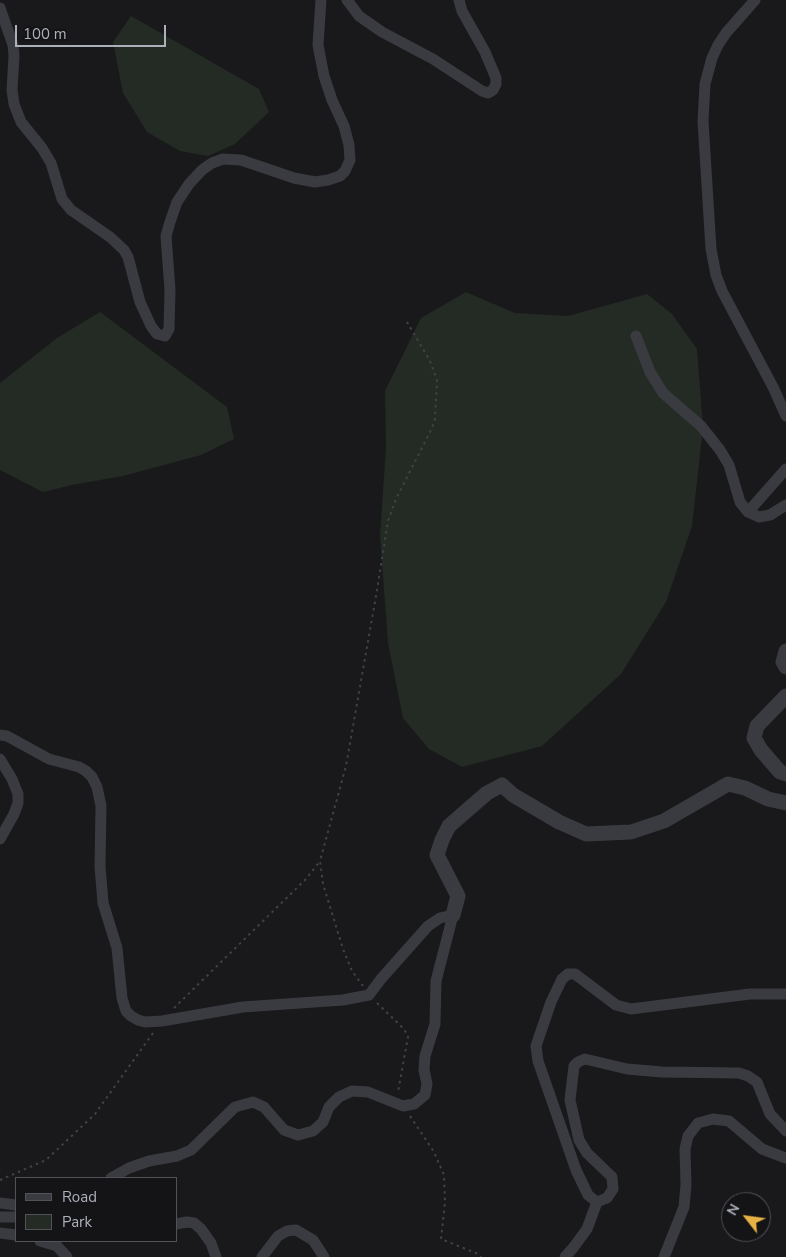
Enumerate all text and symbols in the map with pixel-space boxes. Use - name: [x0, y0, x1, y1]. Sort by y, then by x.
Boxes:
- scale bar: [18, 15, 169, 47]
- text: 100 m: [23, 24, 67, 44]
- legend: [15, 1177, 178, 1242]
- text: Road: [62, 1187, 97, 1207]
- north arrow: [721, 1192, 771, 1242]
- text: N: [723, 1200, 744, 1219]
- text: Park: [62, 1212, 92, 1232]

